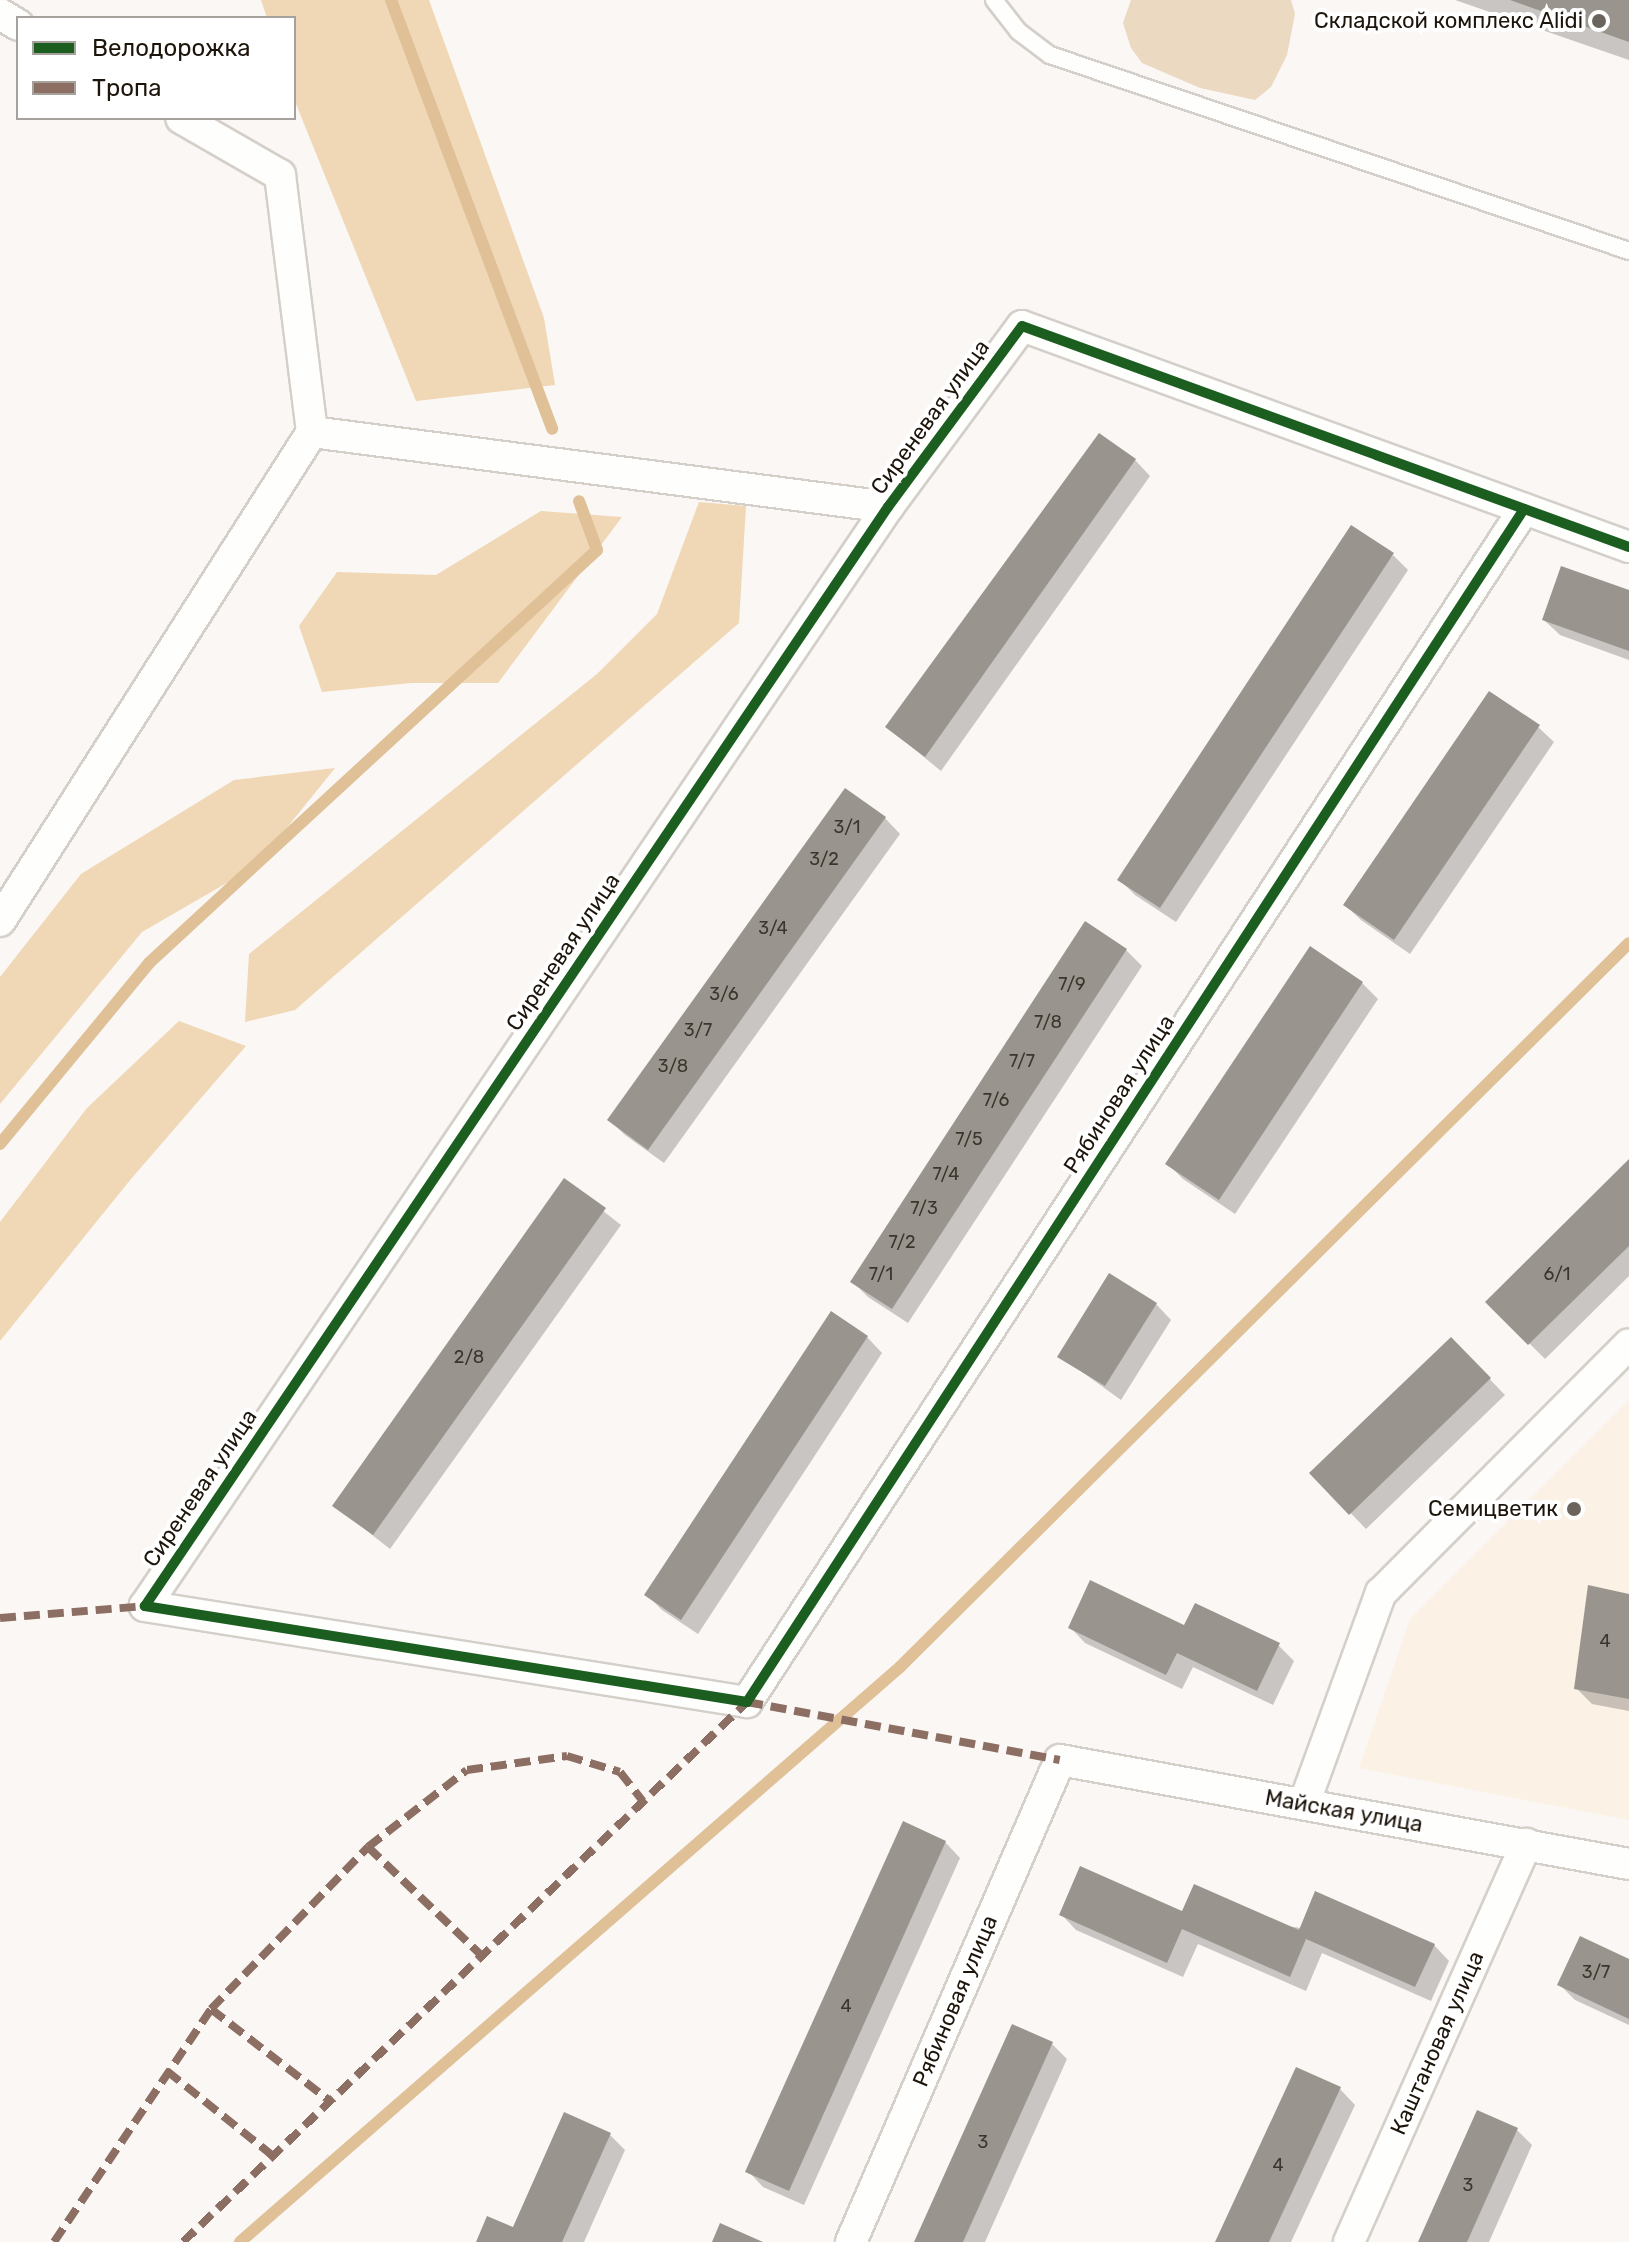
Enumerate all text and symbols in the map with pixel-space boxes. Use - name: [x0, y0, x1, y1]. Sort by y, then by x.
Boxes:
- place label: Складской комплекс Alidi: [1314, 8, 1583, 34]
- marker: Складской комплекс Alidi: [1590, 12, 1608, 30]
- legend: [16, 16, 296, 120]
- text: Велодорожка: [92, 34, 251, 62]
- text: Тропа: [92, 74, 161, 102]
- street label: Сиреневая улица: [865, 335, 995, 499]
- house number: 3/1: [833, 816, 861, 838]
- house number: 3/2: [809, 848, 839, 870]
- street label: Сиреневая улица: [501, 868, 625, 1036]
- house number: 3/4: [758, 917, 788, 939]
- house number: 7/9: [1058, 973, 1086, 995]
- house number: 3/6: [709, 983, 739, 1005]
- street label: Рябиновая улица: [1058, 1010, 1180, 1178]
- house number: 7/8: [1034, 1011, 1062, 1033]
- house number: 3/7: [684, 1019, 712, 1041]
- house number: 7/7: [1009, 1050, 1035, 1072]
- house number: 3/8: [658, 1055, 688, 1077]
- house number: 7/6: [983, 1089, 1009, 1111]
- house number: 7/5: [955, 1128, 983, 1150]
- house number: 7/4: [933, 1163, 959, 1185]
- house number: 7/3: [910, 1197, 938, 1219]
- house number: 7/2: [888, 1231, 916, 1253]
- house number: 7/1: [869, 1263, 893, 1285]
- house number: 6/1: [1543, 1263, 1571, 1285]
- house number: 2/8: [454, 1346, 484, 1368]
- street label: Сиреневая улица: [138, 1404, 262, 1572]
- place label: Семицветик: [1428, 1496, 1558, 1522]
- marker: Семицветик: [1565, 1500, 1583, 1518]
- house number: 4: [1599, 1630, 1611, 1652]
- street label: Майская улица: [1263, 1784, 1425, 1838]
- street label: Рябиновая улица: [907, 1911, 1003, 2091]
- street label: Каштановая улица: [1385, 1947, 1489, 2139]
- house number: 3/7: [1582, 1961, 1610, 1983]
- house number: 4: [840, 1995, 852, 2017]
- house number: 3: [978, 2131, 988, 2153]
- house number: 4: [1272, 2154, 1284, 2176]
- house number: 3: [1463, 2174, 1473, 2196]

